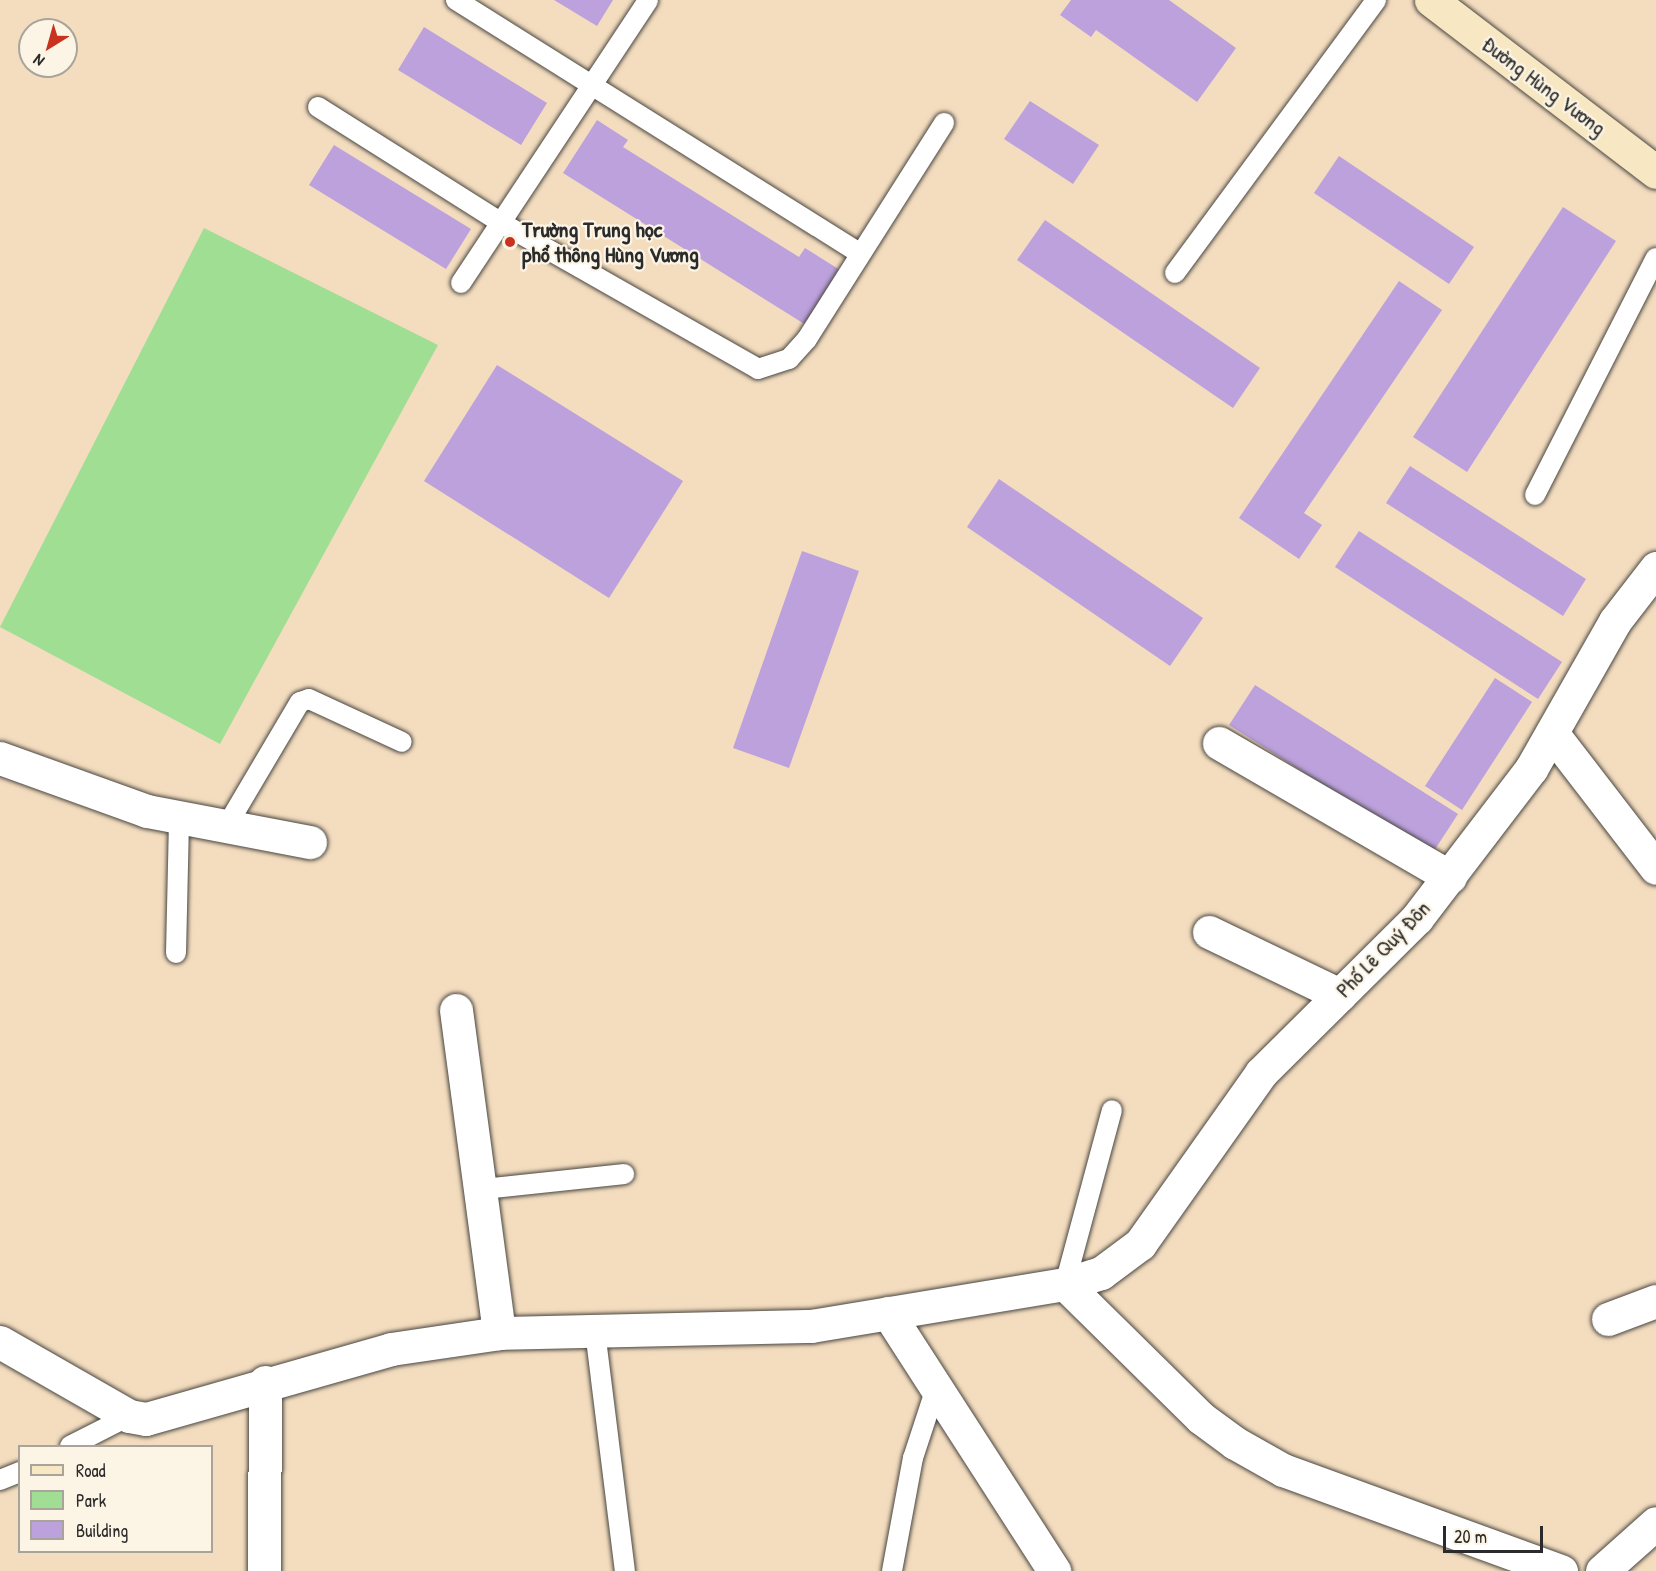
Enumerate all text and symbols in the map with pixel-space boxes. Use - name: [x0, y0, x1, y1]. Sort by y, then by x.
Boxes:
- north arrow: [18, 18, 78, 78]
- street label: Đường Hùng Vương: [1477, 31, 1611, 141]
- text: N: [28, 49, 48, 72]
- place label: Trường Trung học phổ thông Hùng Vương: [522, 216, 699, 268]
- marker: Trường Trung học phổ thông Hùng Vương: [503, 235, 517, 249]
- street label: Phố Lê Quý Đôn: [1330, 895, 1436, 1003]
- legend: [18, 1445, 213, 1553]
- text: Road: [76, 1458, 106, 1483]
- text: Park: [76, 1488, 106, 1513]
- scale bar: [1446, 1514, 1546, 1552]
- text: Building: [76, 1518, 128, 1543]
- text: 20 m: [1454, 1524, 1487, 1549]

